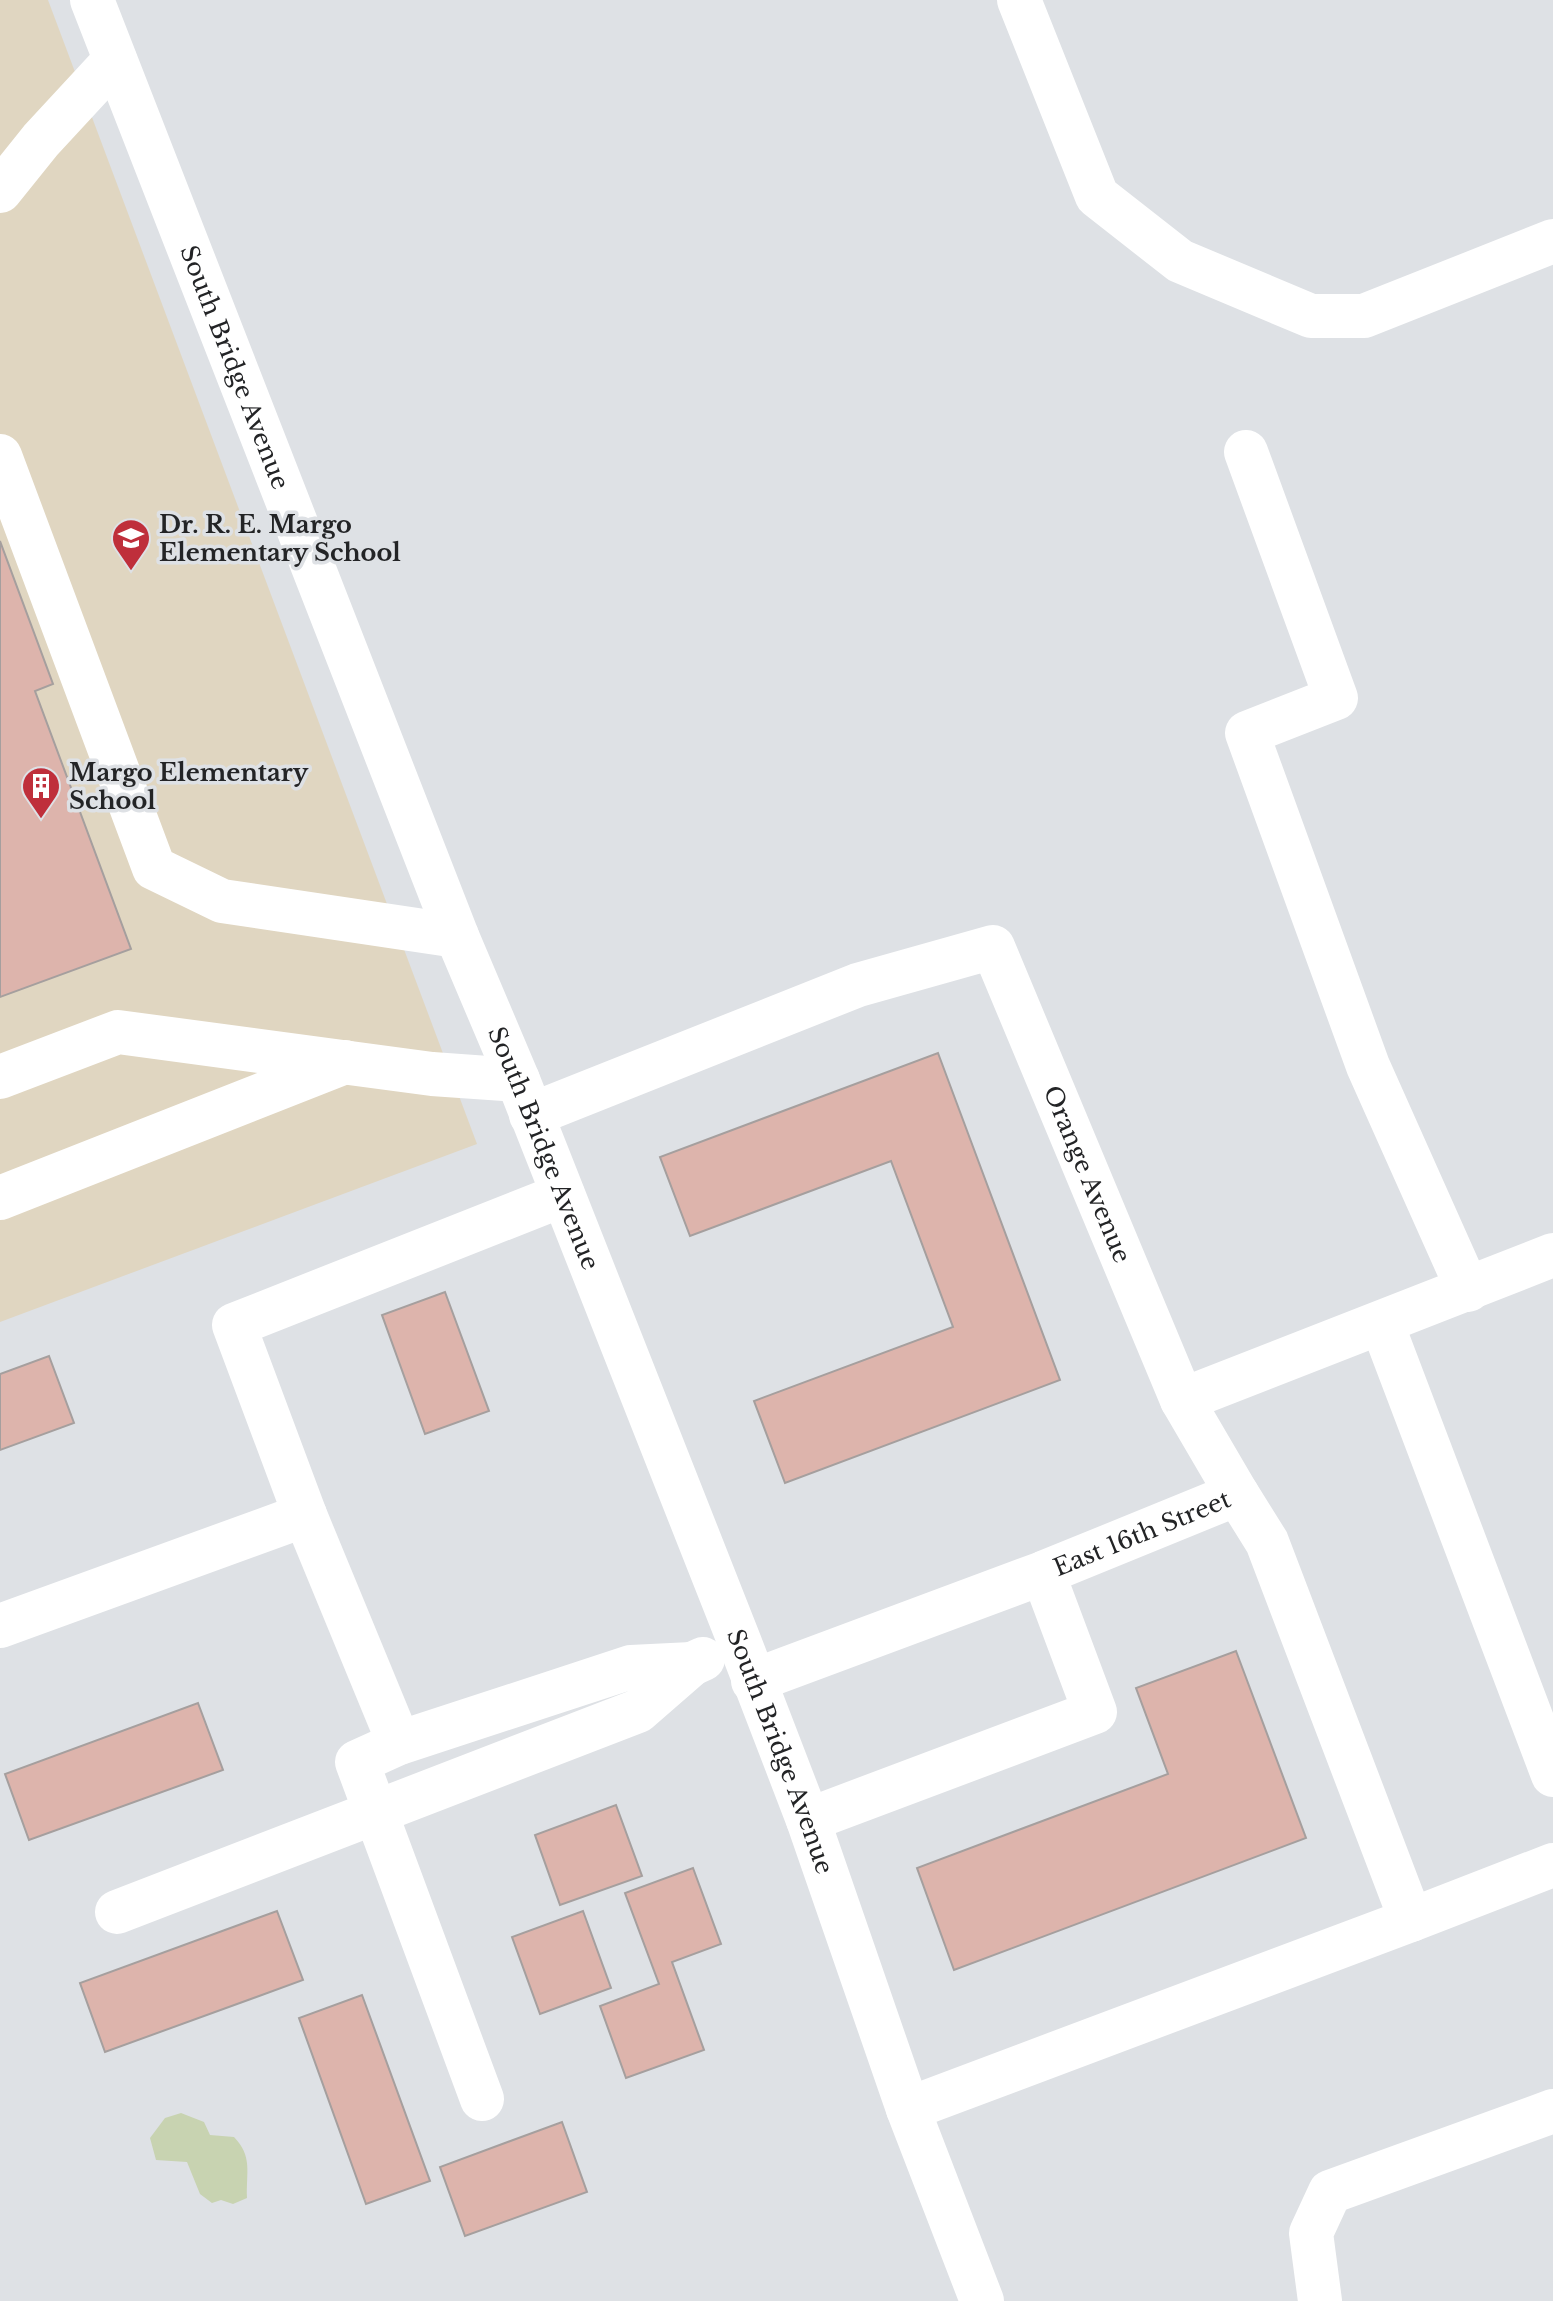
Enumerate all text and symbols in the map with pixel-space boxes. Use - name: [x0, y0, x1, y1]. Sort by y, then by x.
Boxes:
- street label: South Bridge Avenue: [175, 241, 296, 493]
- place label: Dr. R. E. Margo Elementary School: [159, 510, 401, 567]
- school or university icon: Dr. R. E. Margo Elementary School: [110, 517, 152, 572]
- place label: Margo Elementary School: [69, 758, 309, 815]
- building icon: Margo Elementary School: [20, 765, 62, 820]
- street label: South Bridge Avenue: [483, 1022, 606, 1274]
- street label: Orange Avenue: [1038, 1081, 1138, 1267]
- street label: East 16th Street: [1049, 1484, 1234, 1582]
- street label: South Bridge Avenue: [721, 1625, 840, 1878]

